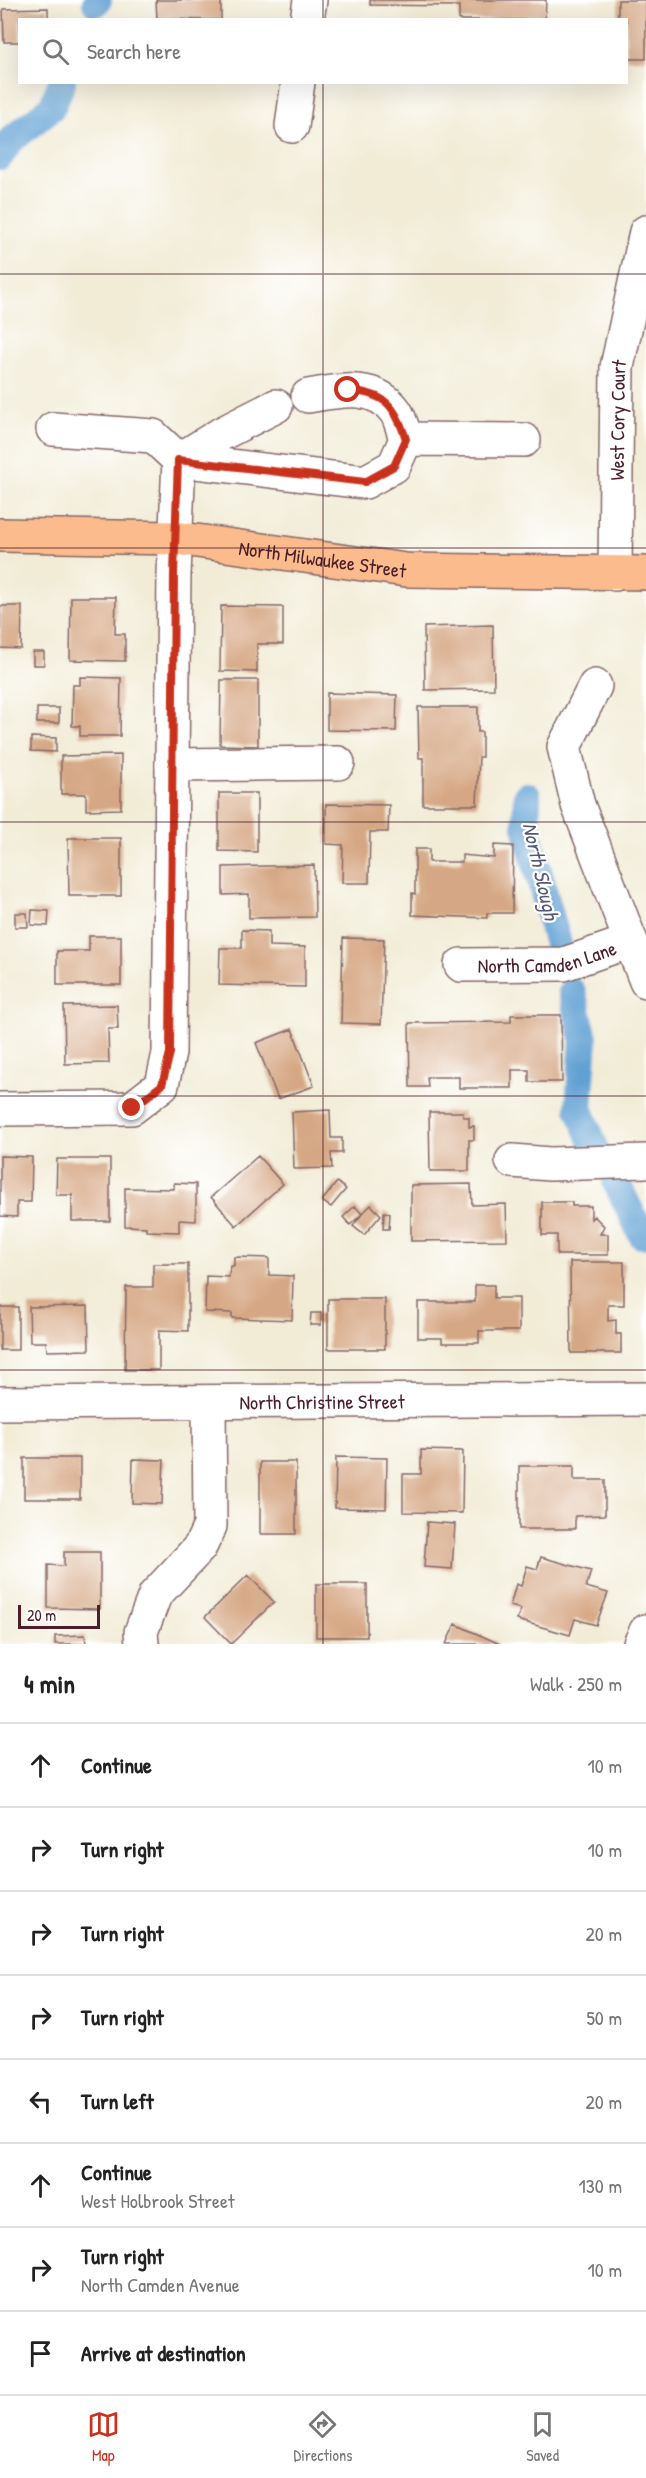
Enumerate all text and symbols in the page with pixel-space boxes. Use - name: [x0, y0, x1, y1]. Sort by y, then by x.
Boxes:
- search box: [18, 18, 628, 84]
- icon: search: [39, 35, 72, 68]
- text: Search here: [87, 36, 181, 66]
- street label: West Cory Court: [602, 356, 632, 481]
- route start: [334, 376, 360, 402]
- street label: North Milwaukee Street: [237, 534, 409, 584]
- water label: North Slough: [516, 820, 567, 924]
- street label: North Camden Lane: [478, 934, 620, 978]
- route end: [118, 1094, 144, 1120]
- street label: North Christine Street: [239, 1387, 406, 1415]
- scale bar: [18, 1602, 100, 1630]
- text: 20 m: [27, 1604, 56, 1626]
- text: 4 min: [24, 1666, 75, 1701]
- text: Walk · 250 m: [530, 1670, 622, 1697]
- icon: ahead: [24, 1749, 57, 1782]
- text: Continue: [81, 1750, 152, 1780]
- text: 10 m: [588, 1752, 622, 1779]
- icon: right: [24, 1833, 57, 1866]
- text: Turn right: [81, 1834, 164, 1864]
- text: 10 m: [588, 1836, 622, 1863]
- icon: right: [24, 1917, 57, 1950]
- text: Turn right: [81, 1918, 164, 1948]
- text: 20 m: [585, 1920, 622, 1947]
- icon: right: [24, 2001, 57, 2034]
- text: Turn right: [81, 2002, 164, 2032]
- text: 50 m: [586, 2004, 622, 2031]
- icon: left: [24, 2085, 57, 2118]
- text: Turn left: [81, 2086, 154, 2116]
- text: 20 m: [585, 2088, 622, 2115]
- text: Continue: [81, 2157, 152, 2187]
- icon: ahead: [24, 2169, 57, 2202]
- text: 130 m: [579, 2172, 622, 2199]
- text: West Holbrook Street: [81, 2187, 235, 2214]
- text: Turn right: [81, 2241, 164, 2271]
- icon: right: [24, 2253, 57, 2286]
- text: 10 m: [588, 2256, 622, 2283]
- text: North Camden Avenue: [81, 2271, 240, 2298]
- icon: arrive: [24, 2337, 57, 2370]
- text: Arrive at destination: [81, 2338, 246, 2368]
- tab: Map: [87, 2408, 120, 2466]
- tab: Directions: [294, 2408, 352, 2466]
- tab: Saved: [526, 2408, 559, 2466]

